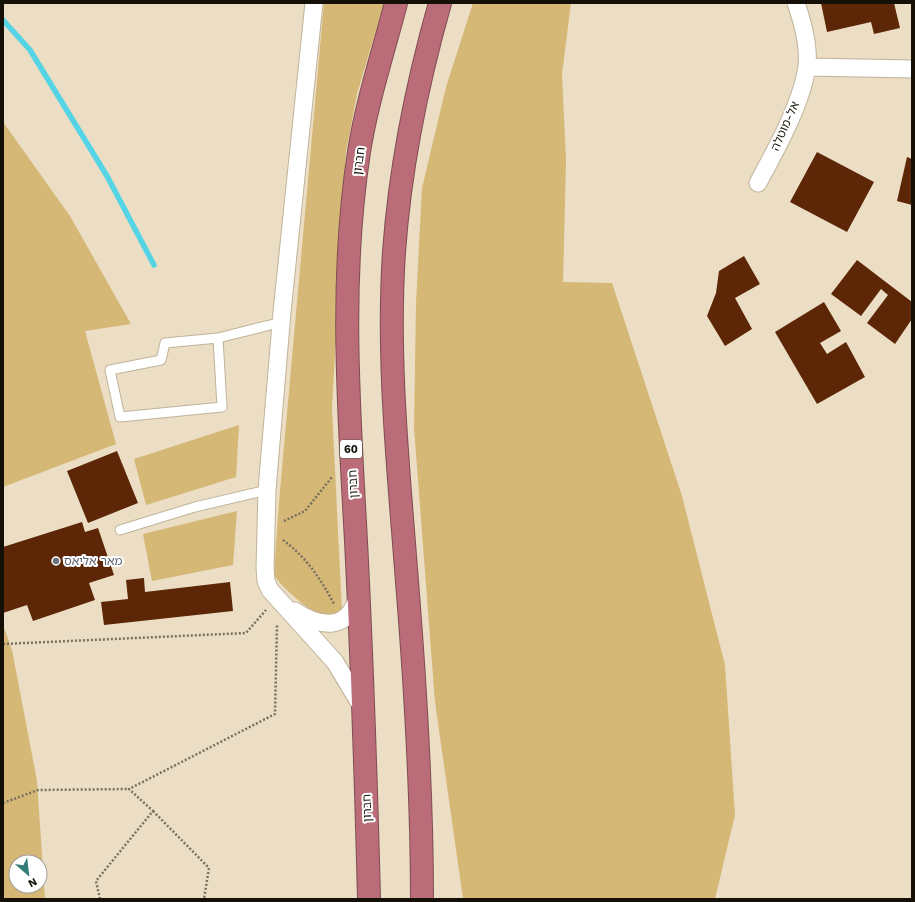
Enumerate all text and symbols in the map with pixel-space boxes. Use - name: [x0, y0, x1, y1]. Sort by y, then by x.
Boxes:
- street label: אל-מוטלה: [768, 99, 802, 153]
- street label: חברון: [350, 146, 368, 176]
- road number: 60: [340, 440, 362, 458]
- street label: חברון: [345, 469, 361, 499]
- place label: מאר אליאס: [64, 554, 123, 568]
- marker: מאר אליאס: [51, 556, 61, 566]
- street label: חברון: [360, 794, 374, 822]
- north arrow: [8, 854, 48, 894]
- text: N: [26, 875, 39, 890]

